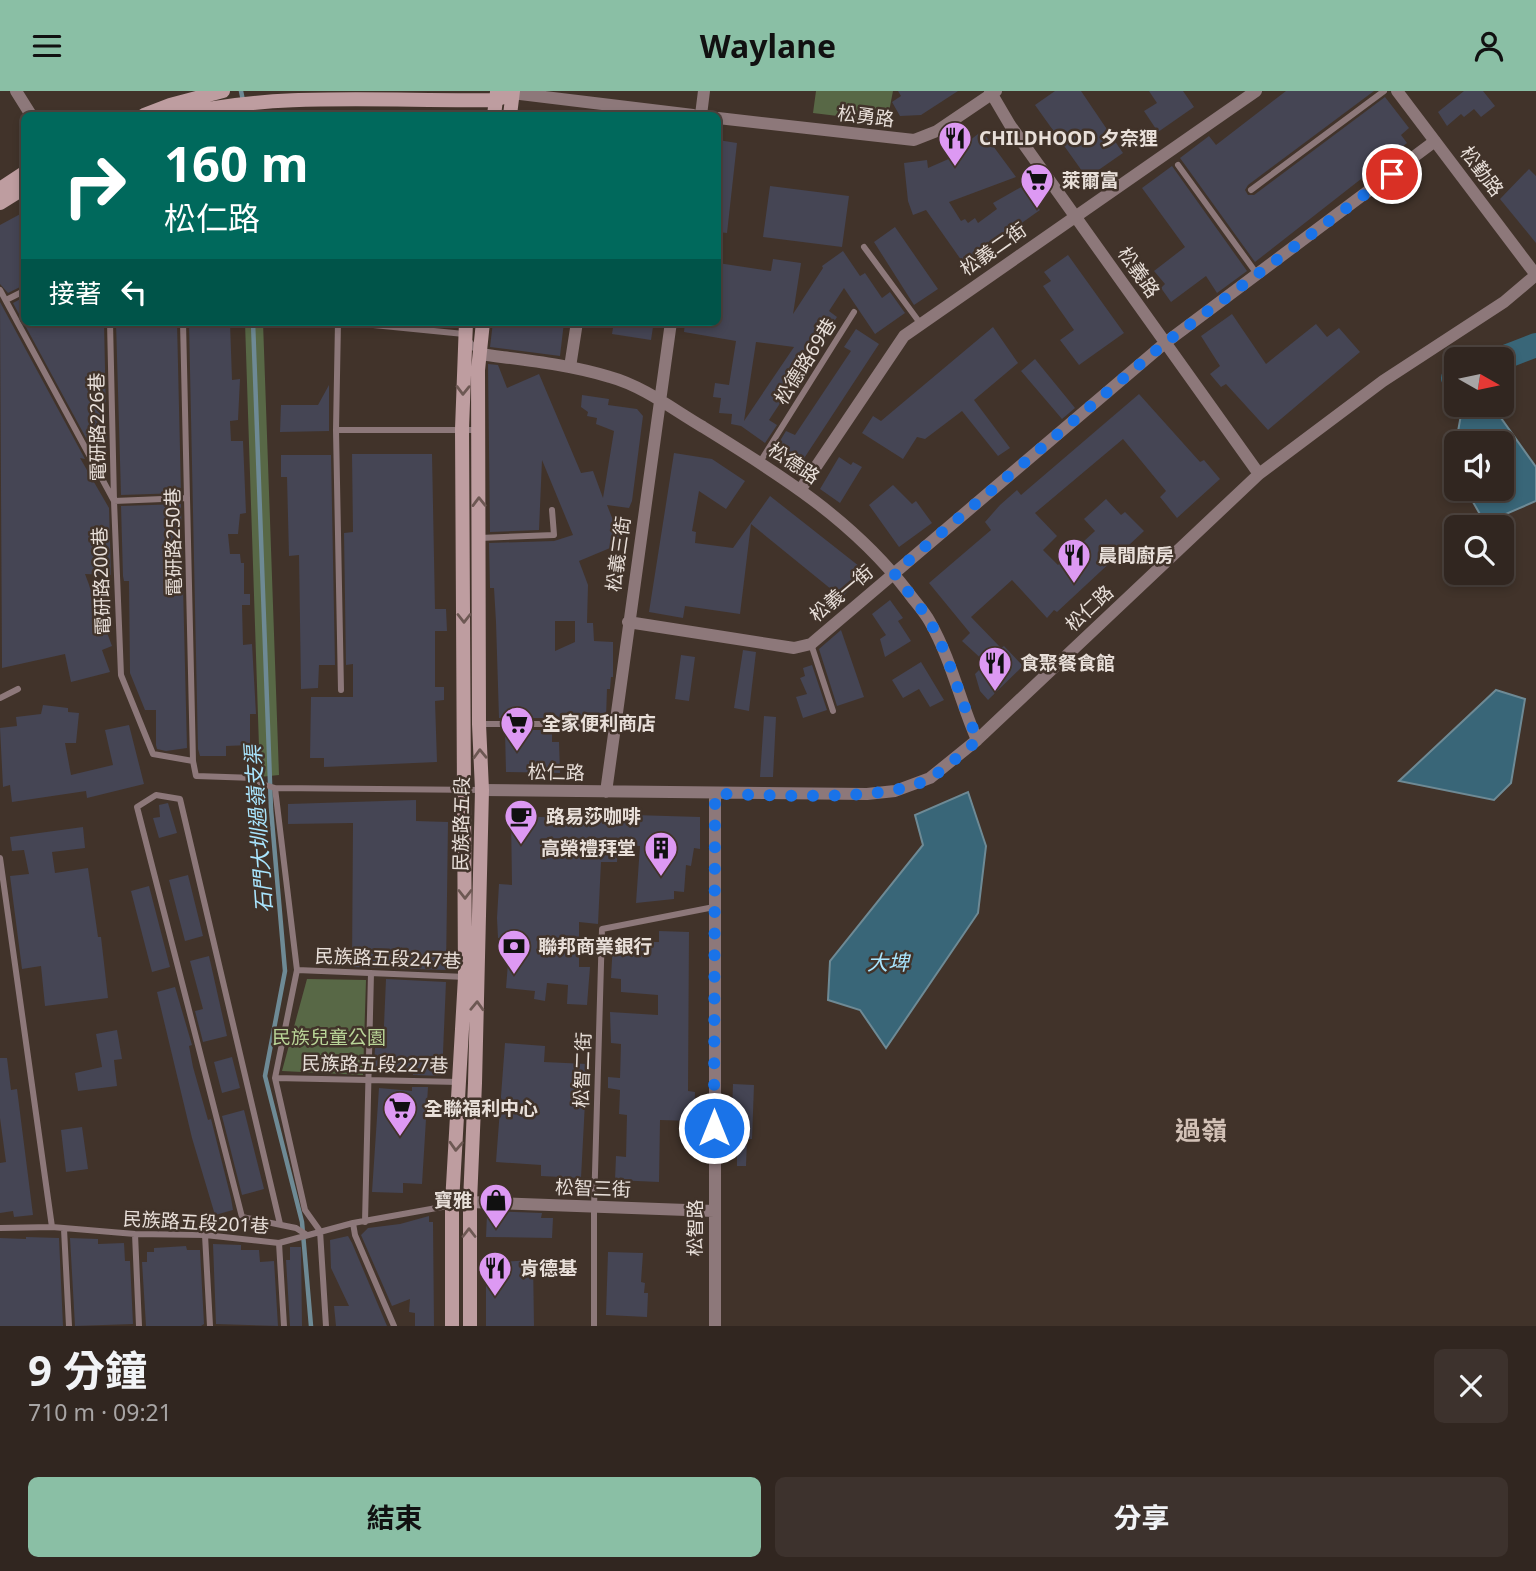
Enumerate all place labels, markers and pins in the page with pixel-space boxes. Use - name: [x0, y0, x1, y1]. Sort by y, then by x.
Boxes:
- restaurant icon: CHILDHOOD 夕奈狸: [936, 119, 974, 168]
- place label: CHILDHOOD 夕奈狸: [979, 125, 1158, 151]
- pin: [1362, 144, 1422, 204]
- supermarket icon: 萊爾富: [1018, 161, 1056, 210]
- place label: 萊爾富: [1062, 167, 1119, 193]
- restaurant icon: 晨間廚房: [1055, 536, 1093, 585]
- place label: 晨間廚房: [1098, 542, 1174, 568]
- restaurant icon: 食聚餐食館: [976, 644, 1014, 693]
- place label: 食聚餐食館: [1020, 650, 1115, 676]
- supermarket icon: 全家便利商店: [498, 704, 536, 753]
- place label: 全家便利商店: [542, 710, 656, 736]
- cafe icon: 路易莎咖啡: [502, 797, 540, 846]
- place label: 路易莎咖啡: [546, 803, 641, 829]
- building icon: 高榮禮拜堂: [642, 829, 680, 878]
- place label: 高榮禮拜堂: [541, 835, 636, 861]
- bank icon: 聯邦商業銀行: [495, 927, 533, 976]
- place label: 聯邦商業銀行: [538, 933, 652, 959]
- supermarket icon: 全聯福利中心: [381, 1089, 419, 1138]
- place label: 全聯福利中心: [424, 1095, 538, 1121]
- shop icon: 寶雅: [477, 1181, 515, 1230]
- place label: 寶雅: [434, 1187, 472, 1213]
- restaurant icon: 肯德基: [476, 1249, 514, 1298]
- place label: 肯德基: [520, 1255, 578, 1281]

